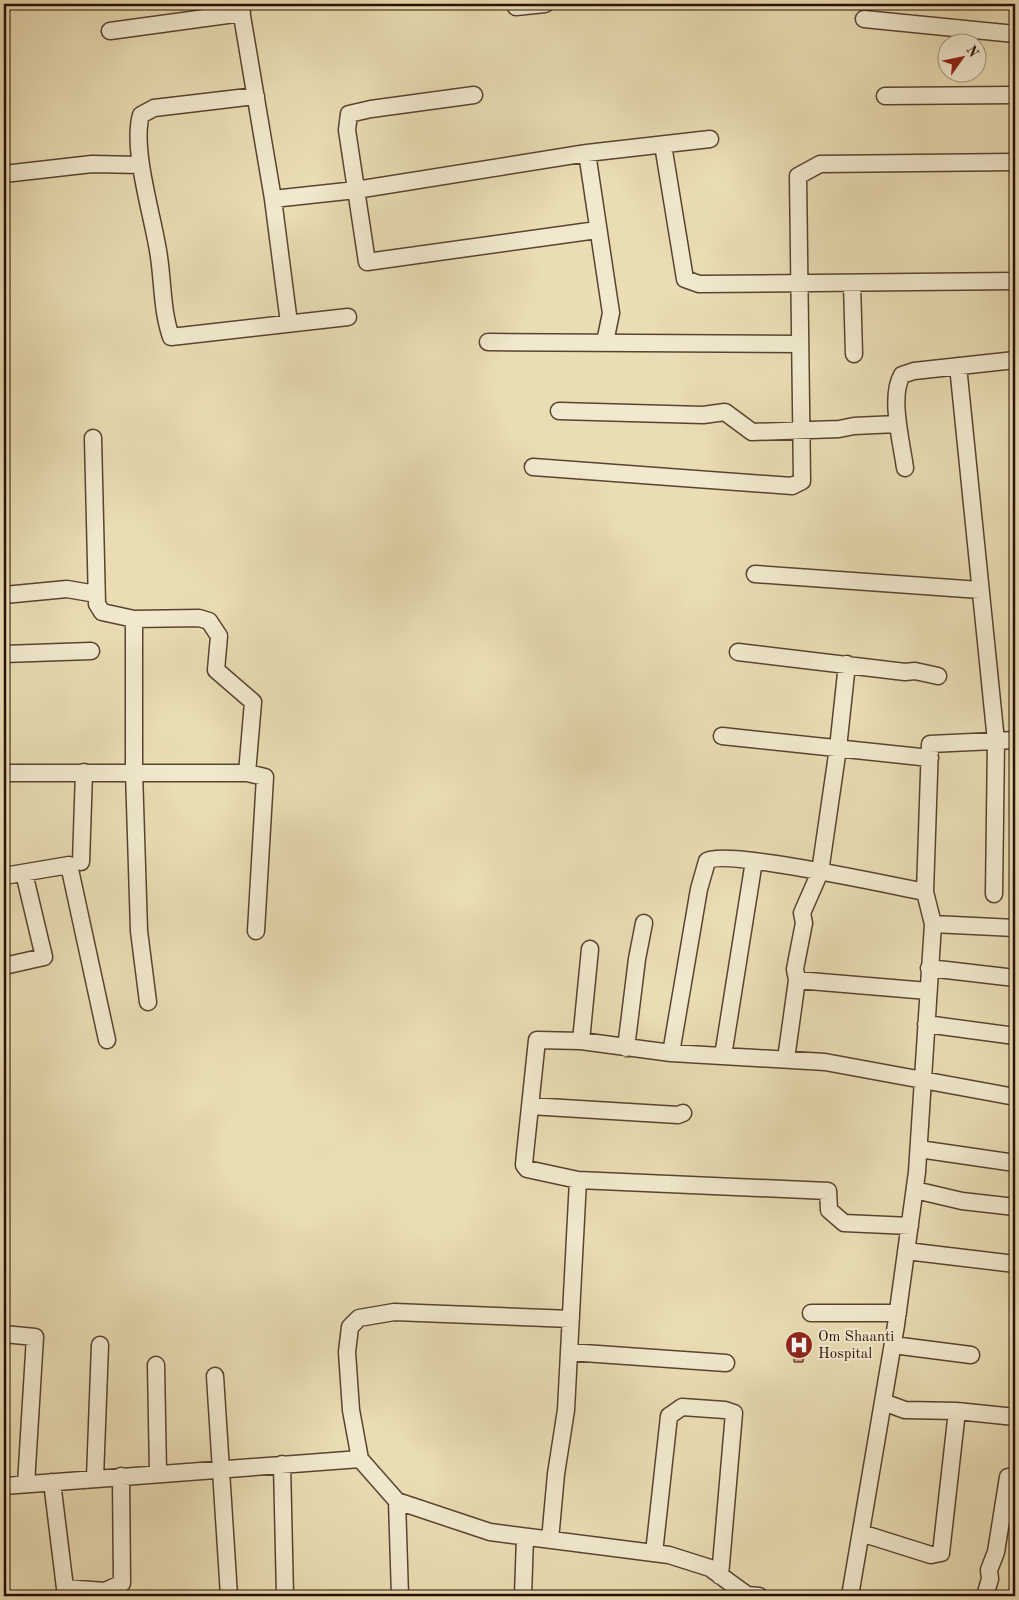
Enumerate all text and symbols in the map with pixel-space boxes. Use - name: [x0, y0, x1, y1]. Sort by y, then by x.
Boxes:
- north arrow: [936, 32, 986, 82]
- text: N: [963, 43, 981, 60]
- hospital icon: Om Shaanti Hospital: [784, 1330, 814, 1360]
- place label: Om Shaanti Hospital: [818, 1330, 894, 1362]

